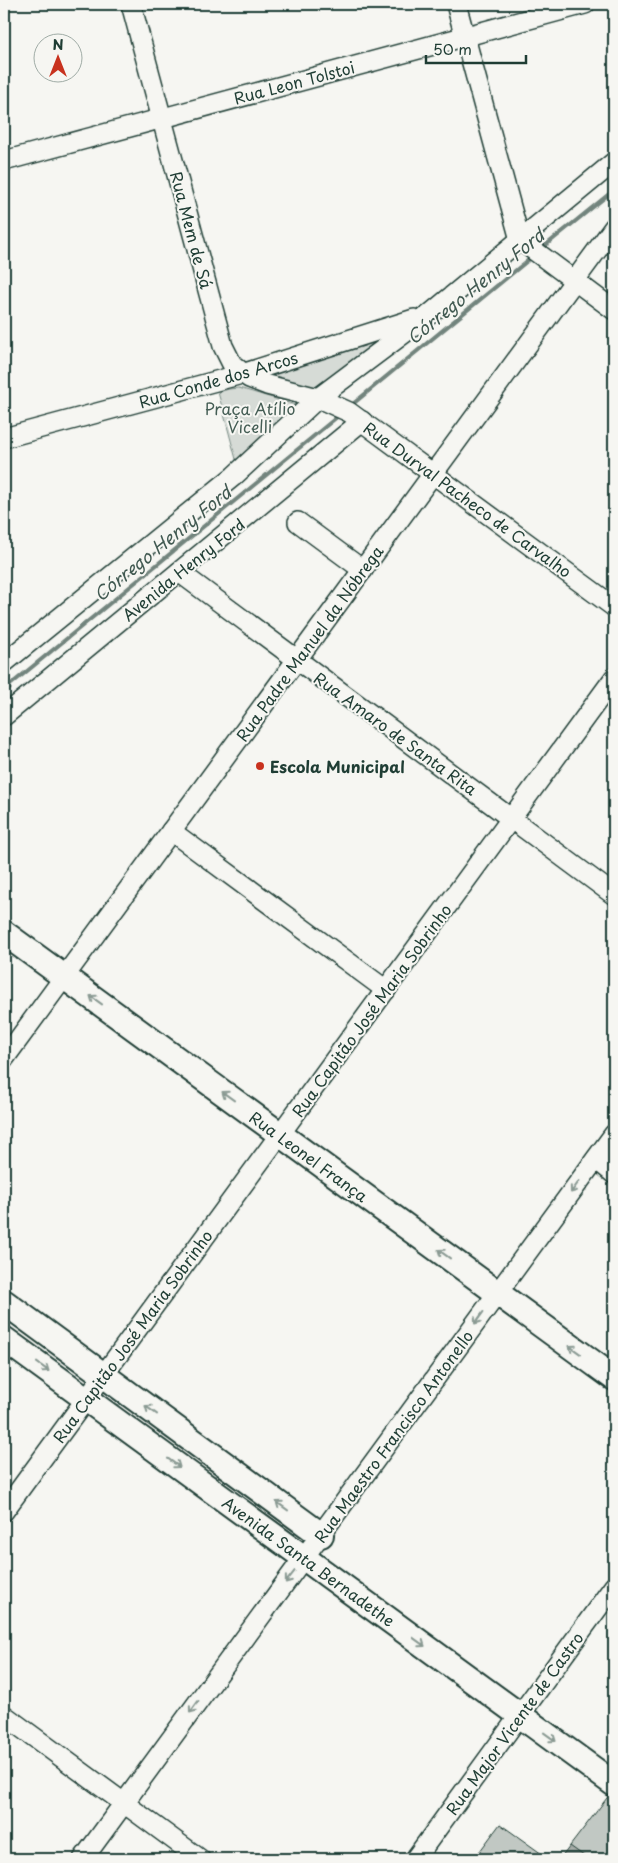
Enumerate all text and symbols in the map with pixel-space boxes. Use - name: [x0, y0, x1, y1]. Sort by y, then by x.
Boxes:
- north arrow: [32, 32, 82, 82]
- scale bar: [426, 32, 526, 64]
- text: N: [52, 34, 64, 55]
- text: 50 m: [433, 37, 472, 60]
- street label: Rua Leon Tolstoi: [231, 54, 357, 110]
- street label: Rua Mem de Sá: [165, 169, 219, 291]
- water label: Córrego Henry Ford: [400, 220, 552, 350]
- street label: Rua Conde dos Arcos: [136, 345, 300, 413]
- park label: Praça Atílio Vicelli: [205, 396, 296, 438]
- street label: Rua Durval Pacheco de Carvalho: [359, 415, 577, 583]
- water label: Córrego Henry Ford: [87, 477, 239, 607]
- street label: Avenida Henry Ford: [117, 512, 249, 626]
- street label: Rua Padre Manuel da Nóbrega: [230, 540, 388, 746]
- street label: Rua Amaro de Santa Rita: [309, 666, 483, 801]
- place label: Escola Municipal: [270, 754, 405, 778]
- marker: Escola Municipal: [254, 760, 266, 772]
- street label: Rua Capitão José Maria Sobrinho: [285, 898, 457, 1122]
- one-way arrow: [89, 995, 103, 1005]
- one-way arrow: [221, 1091, 235, 1101]
- street label: Rua Leonel França: [245, 1105, 373, 1207]
- one-way arrow: [570, 1180, 580, 1194]
- street label: Rua Capitão José Maria Sobrinho: [46, 1224, 218, 1448]
- one-way arrow: [437, 1249, 451, 1259]
- one-way arrow: [474, 1311, 484, 1325]
- street label: Rua Maestro Francisco Antonello: [308, 1325, 478, 1547]
- one-way arrow: [569, 1344, 582, 1355]
- one-way arrow: [36, 1362, 49, 1373]
- one-way arrow: [144, 1405, 158, 1415]
- one-way arrow: [167, 1458, 181, 1468]
- street label: Avenida Santa Bernadethe: [218, 1490, 400, 1632]
- one-way arrow: [275, 1501, 289, 1511]
- one-way arrow: [285, 1570, 296, 1583]
- street label: Rua Major Vicente de Castro: [439, 1627, 589, 1819]
- one-way arrow: [412, 1636, 425, 1647]
- one-way arrow: [189, 1700, 199, 1714]
- one-way arrow: [543, 1732, 557, 1742]

